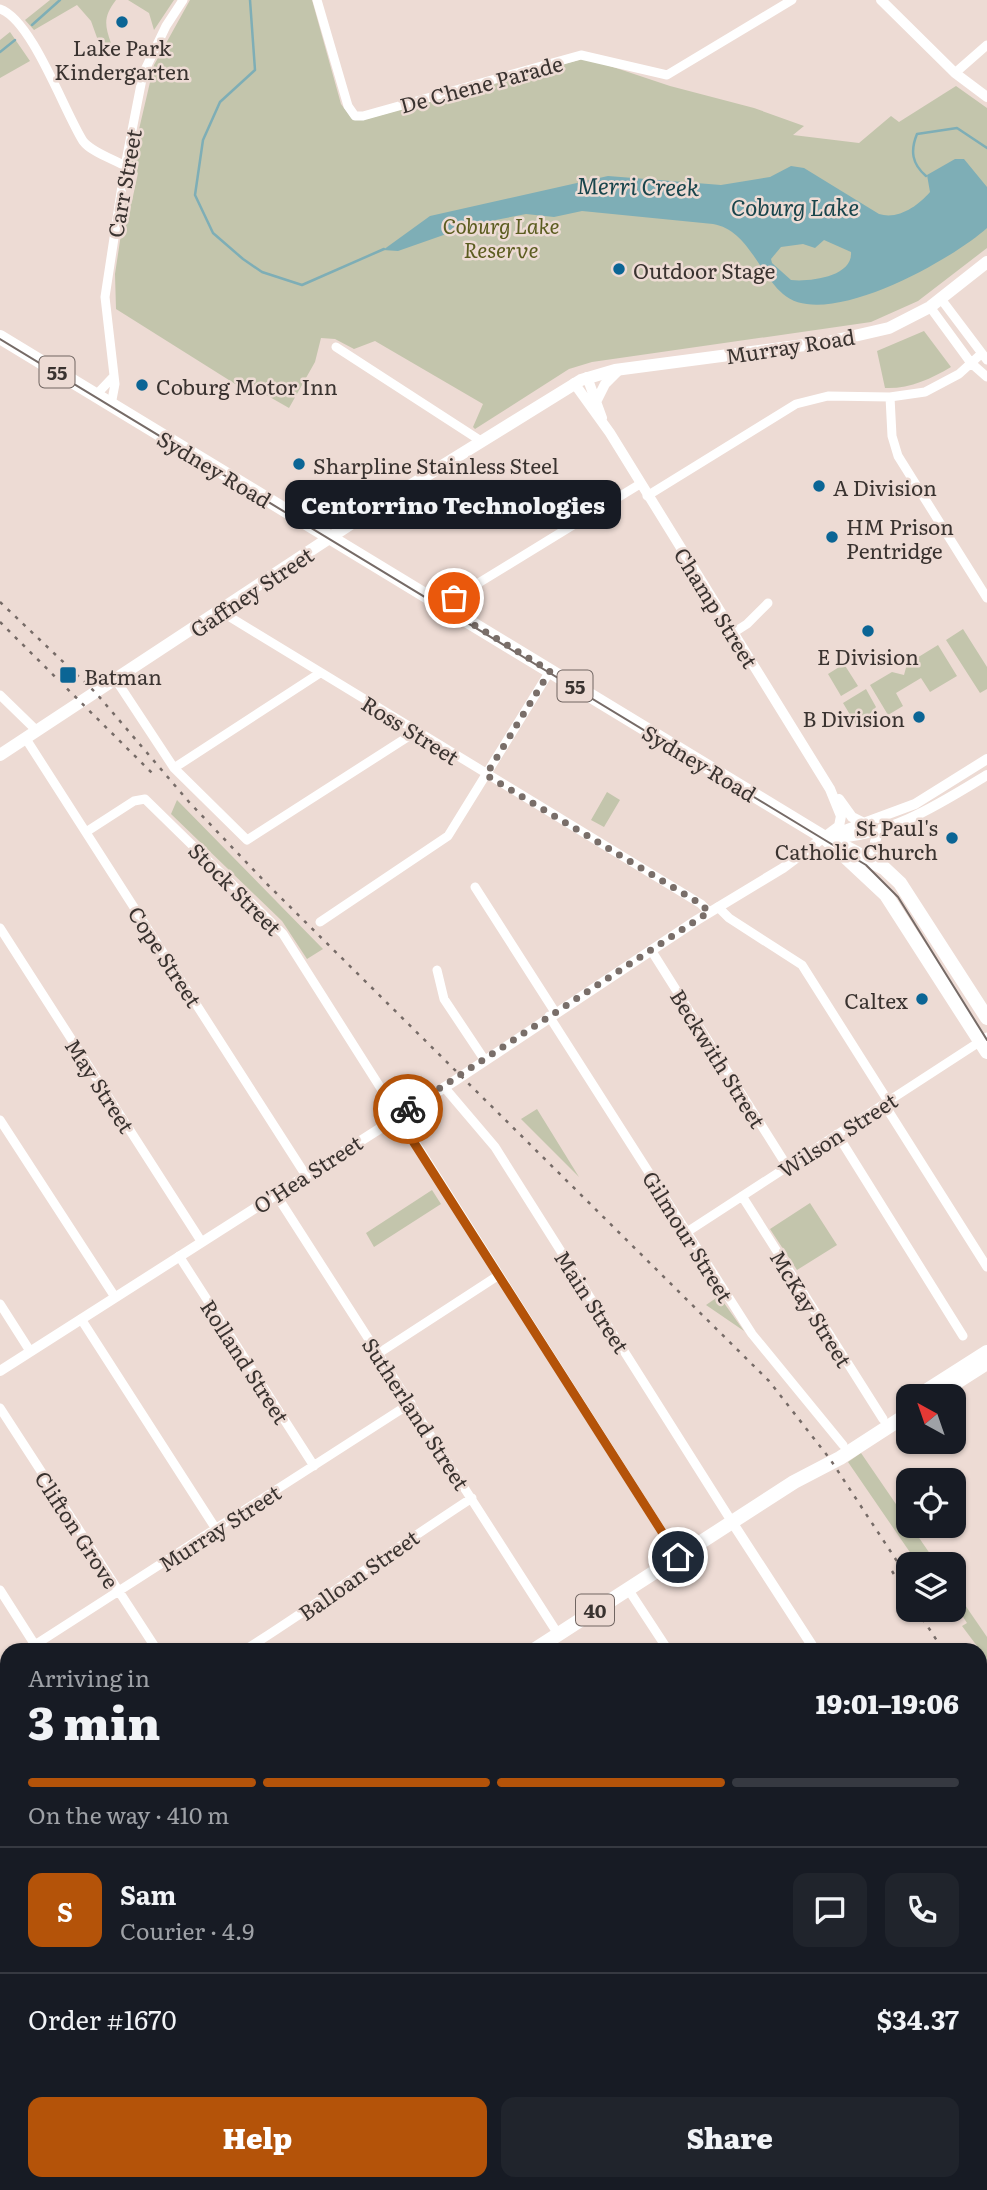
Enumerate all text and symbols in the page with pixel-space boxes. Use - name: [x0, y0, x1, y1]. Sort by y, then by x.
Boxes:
- marker: Lake Park Kindergarten: [114, 14, 130, 30]
- place label: Lake Park Kindergarten: [54, 31, 190, 86]
- street label: De Chene Parade: [396, 46, 566, 120]
- street label: Carr Street: [98, 126, 148, 240]
- water label: Merri Creek: [576, 167, 700, 203]
- water label: Coburg Lake: [731, 189, 859, 223]
- park label: Coburg Lake Reserve: [442, 209, 560, 264]
- place label: Outdoor Stage: [633, 254, 775, 285]
- marker: Outdoor Stage: [611, 261, 627, 277]
- street label: Murray Road: [723, 319, 857, 371]
- road number: 55: [40, 356, 74, 388]
- place label: Coburg Motor Inn: [156, 370, 338, 401]
- marker: Coburg Motor Inn: [134, 377, 150, 393]
- street label: Sydney Road: [152, 422, 278, 514]
- place label: Sharpline Stainless Steel: [313, 449, 559, 480]
- marker: Sharpline Stainless Steel: [291, 456, 307, 472]
- place label: A Division: [833, 471, 937, 502]
- marker: A Division: [811, 478, 827, 494]
- callout: Centorrino Technologies: [286, 479, 622, 528]
- text: Centorrino Technologies: [301, 487, 605, 521]
- place label: HM Prison Pentridge: [846, 510, 954, 565]
- marker: HM Prison Pentridge: [824, 529, 840, 545]
- street label: Gaffney Street: [183, 538, 319, 644]
- street label: Champ Street: [668, 541, 767, 674]
- pin: [424, 568, 484, 628]
- icon: bag: [435, 579, 473, 617]
- marker: E Division: [860, 623, 876, 639]
- place label: E Division: [817, 640, 919, 671]
- place label: Batman: [84, 660, 162, 691]
- marker: Batman: [58, 665, 78, 685]
- road number: 55: [558, 670, 592, 702]
- street label: Ross Street: [356, 687, 466, 772]
- place label: B Division: [803, 702, 905, 733]
- marker: B Division: [911, 709, 927, 725]
- street label: Sydney Road: [637, 716, 763, 808]
- place label: St Paul's Catholic Church: [775, 811, 938, 866]
- marker: St Paul's Catholic Church: [944, 830, 960, 846]
- street label: Stock Street: [182, 834, 290, 942]
- street label: Cope Street: [122, 899, 211, 1013]
- street label: Beckwith Street: [664, 982, 774, 1134]
- place label: Caltex: [844, 984, 908, 1015]
- marker: Caltex: [914, 991, 930, 1007]
- street label: May Street: [59, 1032, 143, 1139]
- courier: [373, 1074, 443, 1144]
- street label: Wilson Street: [771, 1084, 903, 1184]
- icon: bike: [389, 1090, 427, 1128]
- street label: O'Hea Street: [246, 1126, 368, 1220]
- street label: Gilmour Street: [636, 1164, 742, 1308]
- street label: Main Street: [548, 1243, 638, 1359]
- street label: McKay Street: [764, 1243, 861, 1373]
- street label: Rolland Street: [194, 1293, 298, 1430]
- street label: Sutherland Street: [356, 1331, 478, 1496]
- north arrow: [896, 1384, 966, 1454]
- map controls: [896, 1384, 966, 1622]
- street label: Clifton Grove: [28, 1464, 128, 1594]
- button: locate: [896, 1468, 966, 1538]
- street label: Murray Street: [152, 1476, 286, 1578]
- street label: Balloan Street: [292, 1521, 425, 1627]
- pin: [648, 1527, 708, 1587]
- icon: home: [659, 1538, 697, 1576]
- button: layers: [896, 1552, 966, 1622]
- road number: 40: [576, 1594, 614, 1626]
- text: Arriving in: [28, 1660, 150, 1694]
- text: 19:01–19:06: [816, 1683, 959, 1722]
- text: 3 min: [28, 1686, 160, 1754]
- text: On the way · 410 m: [28, 1797, 229, 1831]
- button: chat: [793, 1873, 867, 1947]
- button: phone: [885, 1873, 959, 1947]
- text: Sam: [120, 1874, 176, 1913]
- text: S: [57, 1891, 73, 1930]
- text: Courier · 4.9: [120, 1913, 254, 1947]
- text: Order #1670: [28, 1999, 176, 2038]
- text: $34.37: [877, 1999, 959, 2038]
- button: Help: [28, 2097, 487, 2177]
- button: Share: [501, 2097, 959, 2177]

